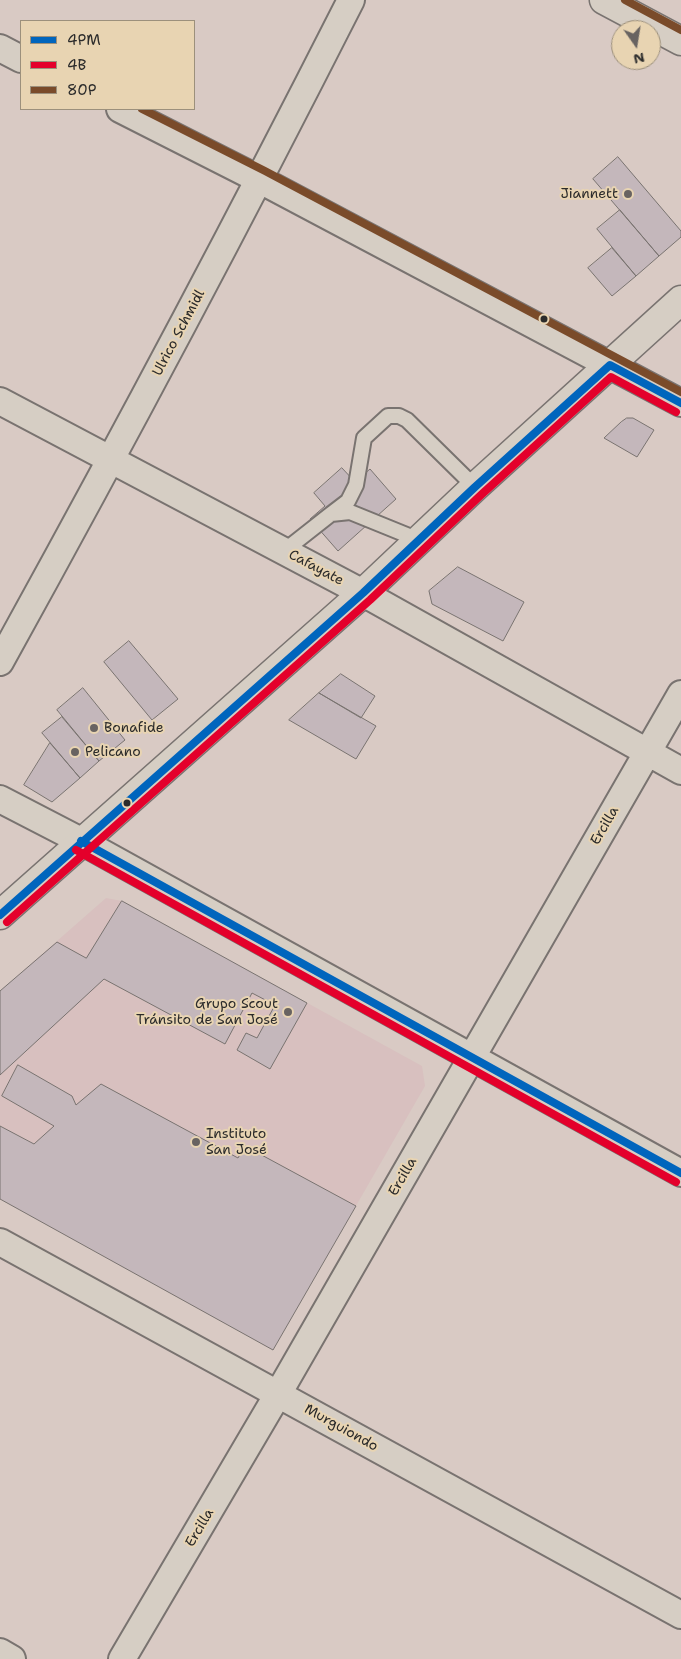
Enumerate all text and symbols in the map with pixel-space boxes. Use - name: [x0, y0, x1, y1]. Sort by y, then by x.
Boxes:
- legend: [20, 20, 195, 110]
- north arrow: [611, 20, 661, 70]
- text: 4PM: [67, 30, 101, 50]
- text: N: [632, 49, 647, 69]
- text: 4B: [67, 55, 86, 75]
- text: 80P: [67, 80, 96, 100]
- place label: Jiannett: [560, 186, 618, 202]
- marker: Jiannett: [622, 188, 634, 200]
- street label: Ulrico Schmidl: [149, 287, 209, 379]
- unlabelled marker: [539, 314, 549, 324]
- street label: Cafayate: [286, 547, 346, 589]
- place label: Bonafide: [104, 720, 164, 736]
- marker: Bonafide: [88, 722, 100, 734]
- place label: Pelicano: [85, 744, 141, 760]
- marker: Pelicano: [69, 746, 81, 758]
- unlabelled marker: [122, 798, 132, 808]
- street label: Ercilla: [587, 804, 623, 848]
- place label: Grupo Scout Tránsito de San José: [136, 996, 278, 1028]
- marker: Grupo Scout Tránsito de San José: [282, 1006, 294, 1018]
- place label: Instituto San José: [206, 1126, 267, 1158]
- marker: Instituto San José: [190, 1136, 202, 1148]
- street label: Ercilla: [385, 1155, 421, 1199]
- street label: Murguiondo: [301, 1401, 381, 1455]
- street label: Ercilla: [182, 1506, 218, 1550]

